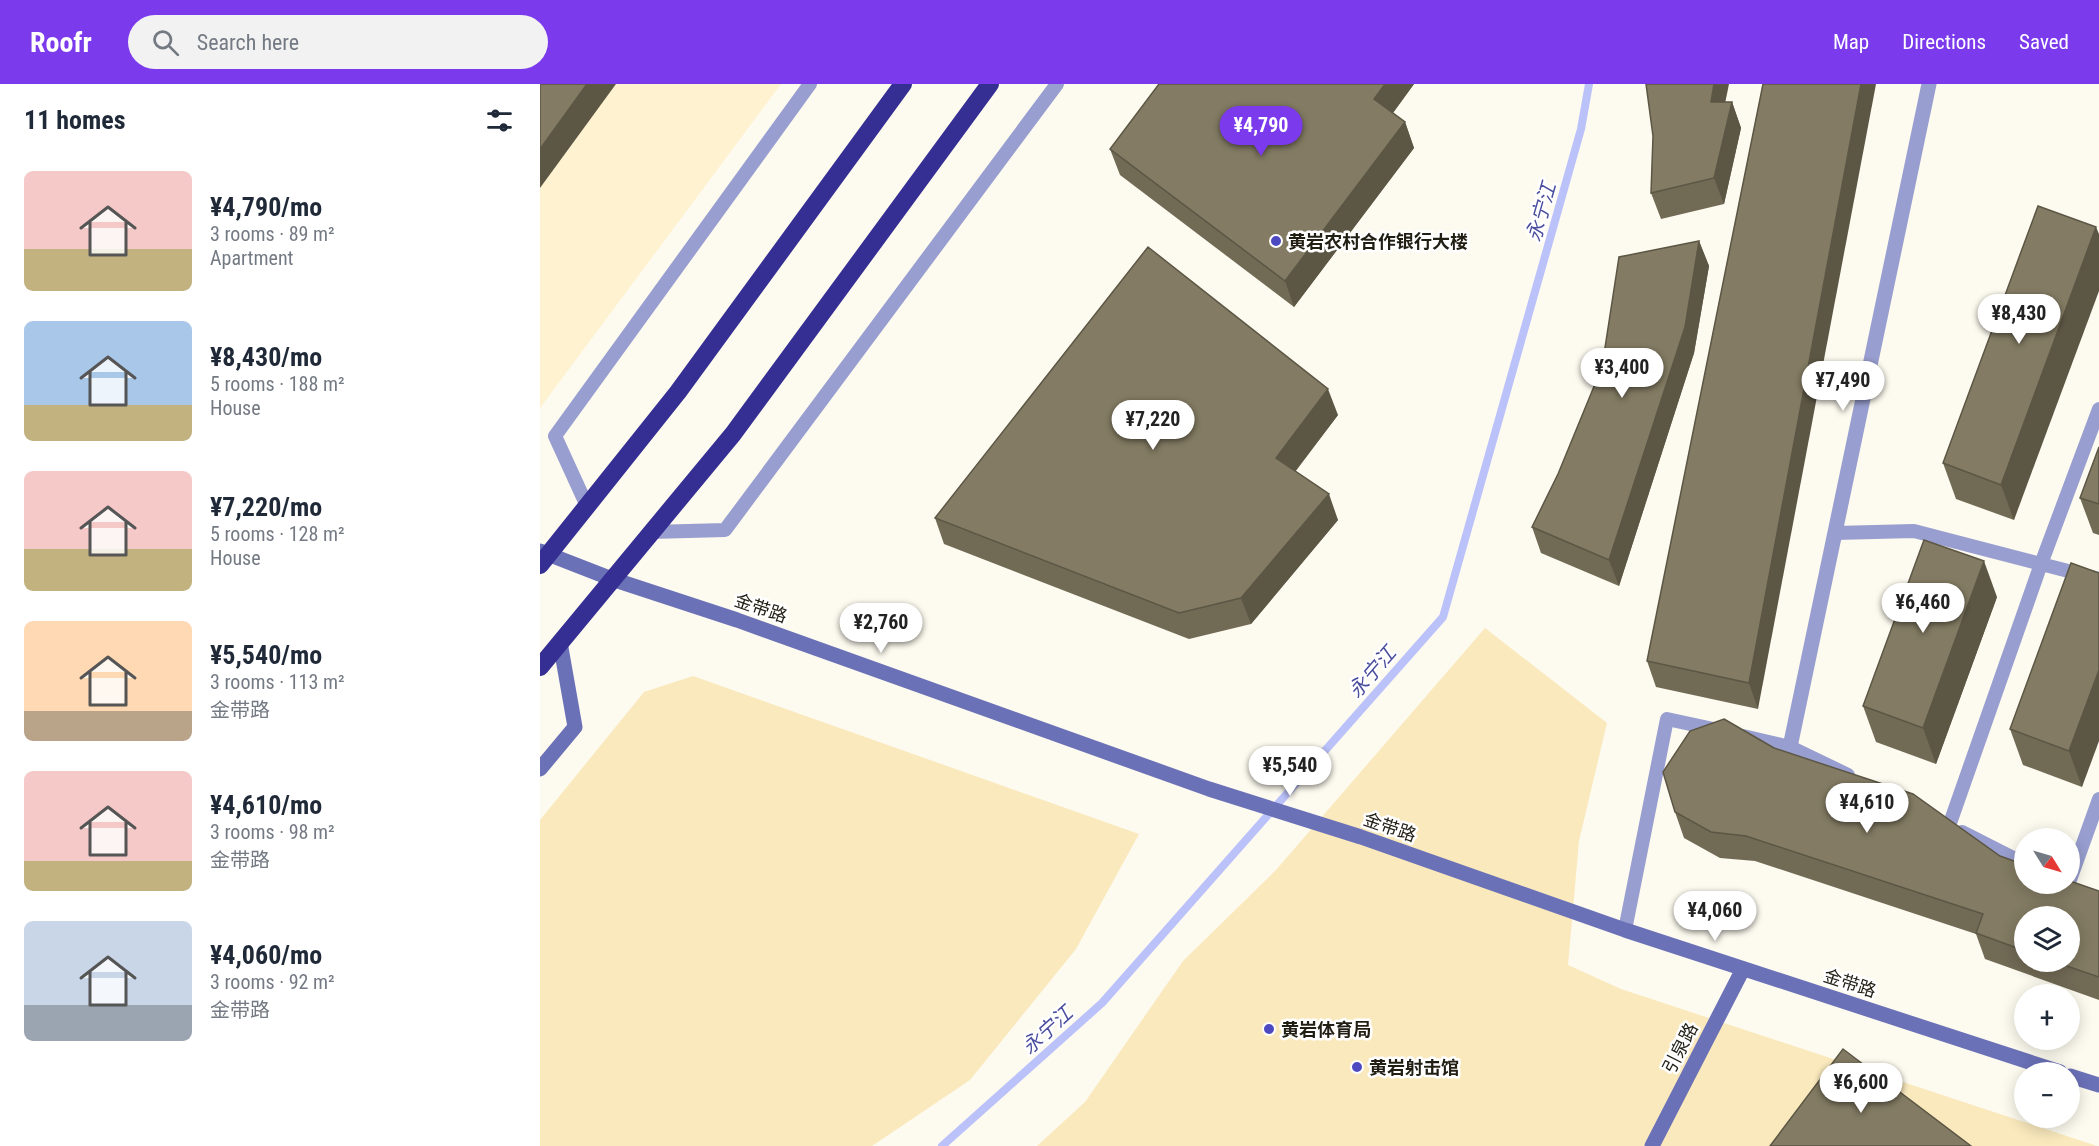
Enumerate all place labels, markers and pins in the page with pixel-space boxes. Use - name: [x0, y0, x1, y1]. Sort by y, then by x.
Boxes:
- pin: ¥4,790: [1212, 106, 1310, 157]
- place label: 黄岩农村合作银行大楼: [1288, 231, 1468, 252]
- marker: 黄岩农村合作银行大楼: [1269, 234, 1283, 248]
- pin: ¥8,430: [1970, 294, 2068, 345]
- pin: ¥3,400: [1573, 348, 1671, 399]
- pin: ¥7,490: [1794, 361, 1892, 412]
- pin: ¥7,220: [1104, 400, 1202, 451]
- pin: ¥6,460: [1874, 583, 1972, 634]
- pin: ¥2,760: [832, 603, 930, 654]
- pin: ¥5,540: [1241, 746, 1339, 797]
- pin: ¥4,610: [1818, 783, 1916, 834]
- pin: ¥4,060: [1666, 891, 1764, 942]
- place label: 黄岩体育局: [1281, 1019, 1371, 1040]
- marker: 黄岩体育局: [1262, 1022, 1276, 1036]
- place label: 黄岩射击馆: [1369, 1057, 1459, 1078]
- marker: 黄岩射击馆: [1350, 1060, 1364, 1074]
- pin: ¥6,600: [1812, 1063, 1910, 1114]

